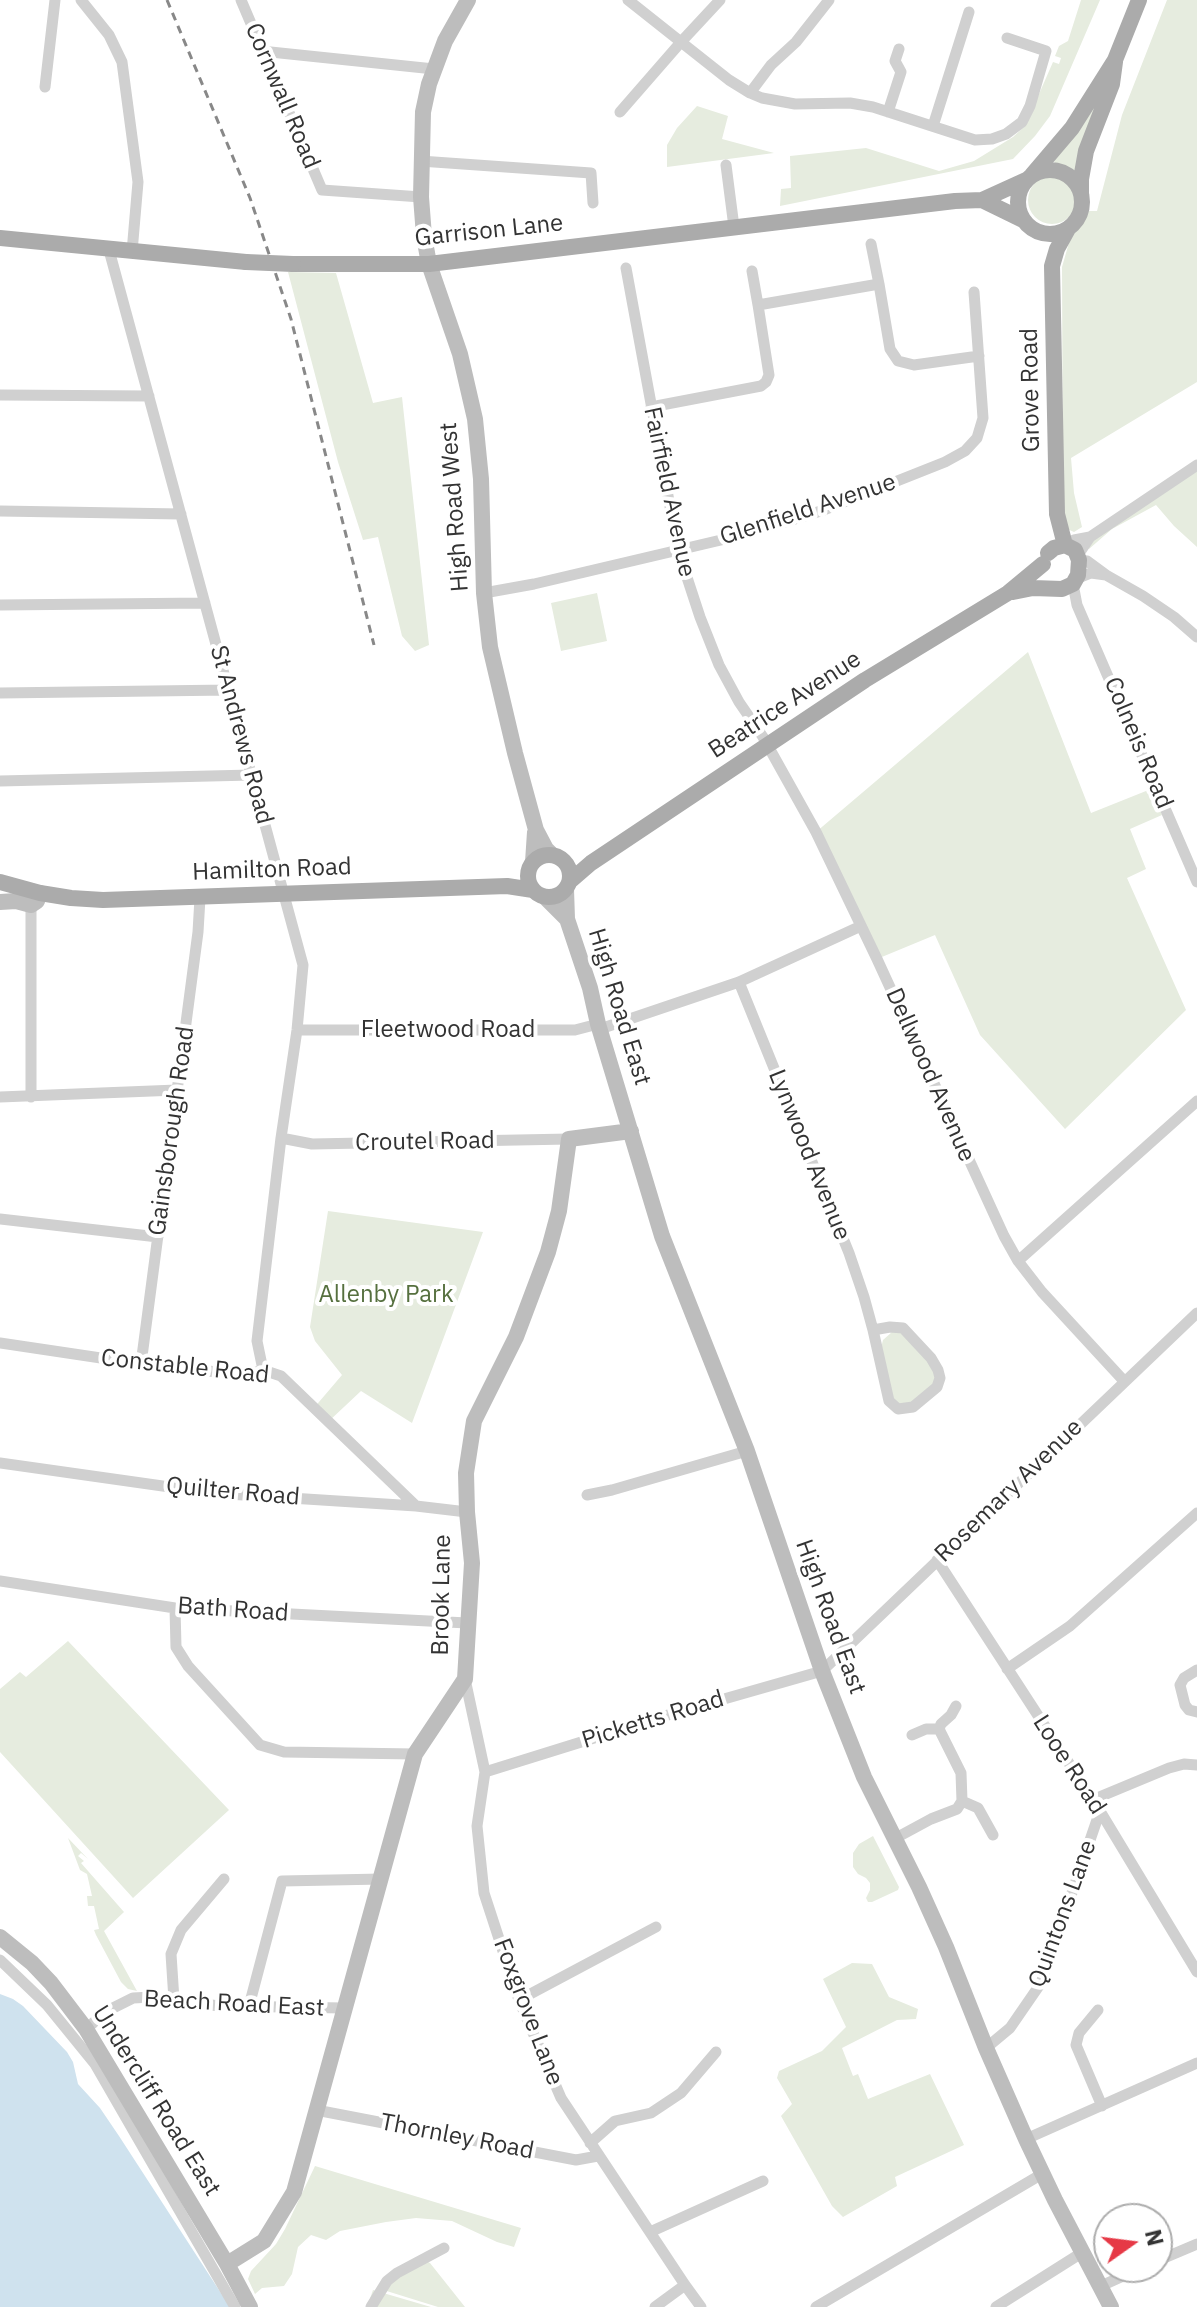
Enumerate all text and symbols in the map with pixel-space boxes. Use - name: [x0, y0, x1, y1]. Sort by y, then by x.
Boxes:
- street label: Cornwall Road: [238, 19, 326, 173]
- street label: Garrison Lane: [413, 209, 565, 253]
- street label: Grove Road: [1016, 328, 1046, 452]
- street label: Fairfield Avenue: [637, 404, 701, 580]
- street label: High Road West: [435, 421, 475, 593]
- street label: Glenfield Avenue: [717, 468, 899, 552]
- street label: St Andrews Road: [203, 643, 279, 827]
- street label: Beatrice Avenue: [703, 645, 867, 765]
- street label: Colneis Road: [1097, 673, 1179, 813]
- street label: Hamilton Road: [192, 853, 352, 887]
- street label: High Road East: [581, 925, 657, 1089]
- street label: Dellwood Avenue: [879, 984, 981, 1166]
- street label: Fleetwood Road: [361, 1016, 535, 1044]
- street label: Gainsborough Road: [143, 1024, 201, 1238]
- street label: Lynwood Avenue: [762, 1065, 856, 1245]
- street label: Croutel Road: [355, 1126, 495, 1158]
- park label: Allenby Park: [318, 1281, 454, 1309]
- street label: Constable Road: [99, 1344, 271, 1390]
- street label: Rosemary Avenue: [929, 1413, 1089, 1569]
- street label: Quilter Road: [165, 1472, 301, 1512]
- street label: Brook Lane: [427, 1534, 457, 1656]
- street label: High Road East: [789, 1536, 871, 1698]
- street label: Bath Road: [176, 1592, 290, 1628]
- street label: Picketts Road: [578, 1685, 728, 1755]
- street label: Looe Road: [1026, 1710, 1112, 1820]
- street label: Quintons Lane: [1023, 1836, 1103, 1992]
- street label: Foxgrove Lane: [487, 1935, 569, 2089]
- street label: Beach Road East: [143, 1985, 325, 2023]
- street label: Undercliff Road East: [86, 2000, 226, 2202]
- street label: Thornley Road: [378, 2108, 536, 2166]
- north arrow: [1093, 2203, 1173, 2283]
- text: N: [1139, 2226, 1171, 2249]

